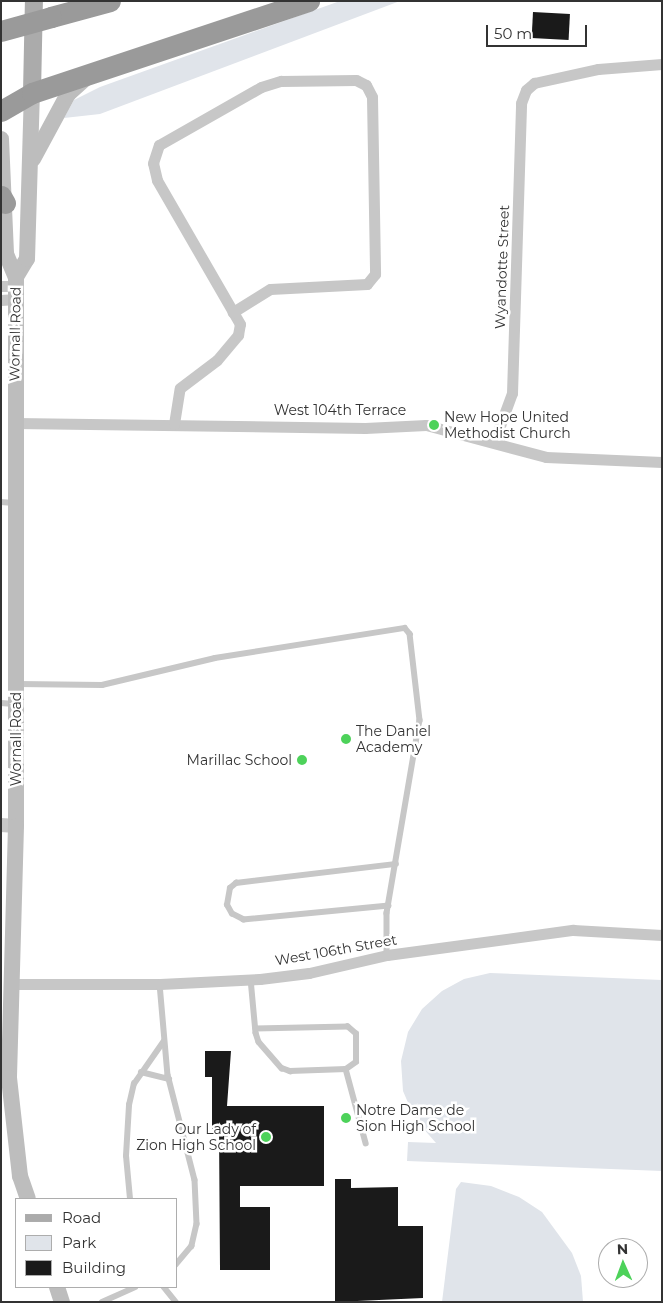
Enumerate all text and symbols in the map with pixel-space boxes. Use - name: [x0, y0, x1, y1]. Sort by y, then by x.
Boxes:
- scale bar: [488, 15, 589, 47]
- text: 50 m: [494, 24, 532, 43]
- street label: Wyandotte Street: [491, 205, 513, 329]
- street label: Wornall Road: [6, 287, 24, 381]
- street label: West 104th Terrace: [274, 402, 406, 418]
- place label: New Hope United Methodist Church: [444, 409, 571, 442]
- marker: New Hope United Methodist Church: [428, 419, 440, 431]
- street label: Wornall Road: [8, 692, 24, 786]
- place label: The Daniel Academy: [356, 723, 431, 756]
- marker: The Daniel Academy: [340, 733, 352, 745]
- place label: Marillac School: [187, 752, 292, 768]
- marker: Marillac School: [296, 754, 308, 766]
- street label: West 106th Street: [274, 931, 398, 969]
- place label: Notre Dame de Sion High School: [356, 1102, 475, 1134]
- marker: Notre Dame de Sion High School: [340, 1112, 352, 1124]
- place label: Our Lady of Zion High School: [136, 1121, 256, 1154]
- marker: Our Lady of Zion High School: [260, 1131, 272, 1143]
- legend: [15, 1198, 178, 1288]
- text: Road: [62, 1208, 101, 1227]
- text: Park: [62, 1233, 96, 1252]
- north arrow: [598, 1238, 648, 1288]
- text: N: [617, 1240, 628, 1258]
- text: Building: [62, 1258, 126, 1277]

